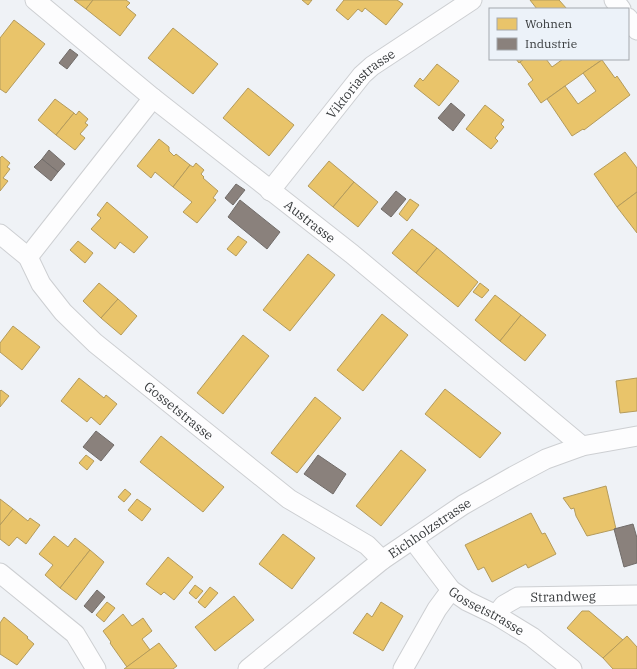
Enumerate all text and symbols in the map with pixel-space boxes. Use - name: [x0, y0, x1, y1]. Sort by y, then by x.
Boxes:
- legend: [489, 8, 629, 60]
- text: Wohnen: [525, 16, 572, 31]
- text: Industrie: [525, 36, 577, 51]
- street label: Viktoriastrasse: [322, 45, 398, 122]
- street label: Austrasse: [281, 196, 339, 246]
- street label: Gossetstrasse: [141, 377, 217, 443]
- street label: Eichholzstrasse: [385, 494, 474, 562]
- street label: Gossetstrasse: [445, 582, 528, 639]
- street label: Strandweg: [530, 587, 596, 605]

